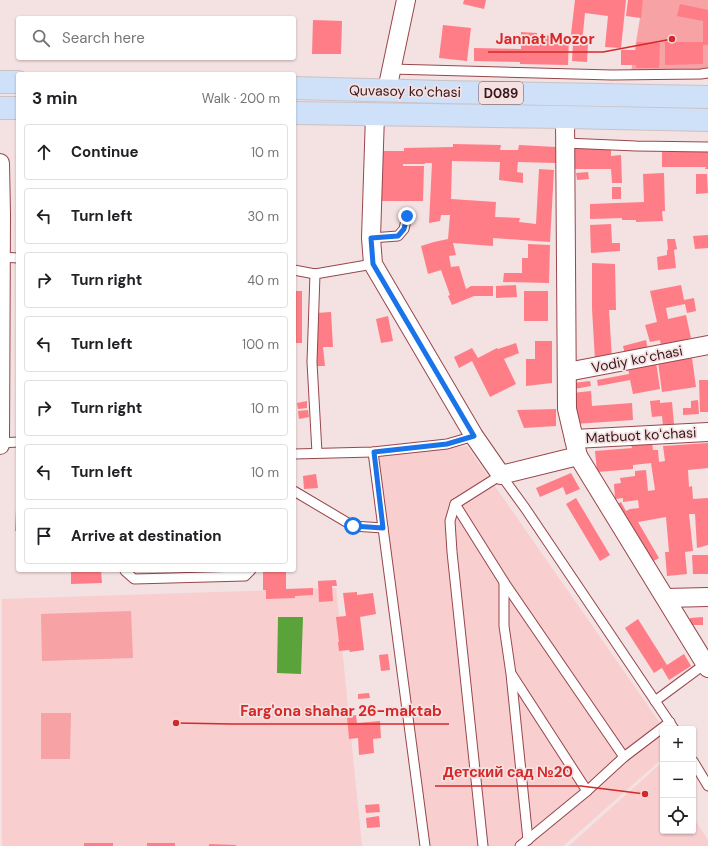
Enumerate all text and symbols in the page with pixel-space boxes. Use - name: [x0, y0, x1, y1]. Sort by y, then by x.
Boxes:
- search box: [16, 16, 296, 60]
- callout: Jannat Mozor: [488, 25, 603, 52]
- icon: search: [30, 27, 52, 49]
- text: Search here: [62, 28, 145, 48]
- text: Jannat Mozor: [495, 29, 595, 49]
- street label: Quvasoy koʻchasi: [349, 81, 461, 101]
- road number: D089: [479, 82, 523, 104]
- text: 3 min: [32, 87, 77, 109]
- text: Walk · 200 m: [202, 90, 280, 107]
- icon: ahead: [33, 141, 55, 163]
- text: Continue: [71, 142, 139, 162]
- text: 10 m: [251, 144, 279, 161]
- icon: left: [33, 205, 55, 227]
- text: Turn left: [71, 206, 132, 226]
- route end: [398, 207, 416, 225]
- text: 30 m: [247, 208, 279, 225]
- icon: right: [33, 269, 55, 291]
- text: Turn right: [71, 270, 142, 290]
- text: 40 m: [247, 272, 279, 289]
- icon: left: [33, 333, 55, 355]
- text: Turn left: [71, 334, 132, 354]
- text: 100 m: [242, 336, 279, 353]
- street label: Vodiy koʻchasi: [590, 341, 684, 377]
- icon: right: [33, 397, 55, 419]
- text: Turn right: [71, 398, 142, 418]
- text: 10 m: [251, 400, 279, 417]
- street label: Matbuot koʻchasi: [585, 423, 697, 447]
- icon: left: [33, 461, 55, 483]
- text: Turn left: [71, 462, 132, 482]
- text: 10 m: [251, 464, 279, 481]
- route start: [344, 517, 362, 535]
- icon: arrive: [33, 525, 55, 547]
- text: Arrive at destination: [71, 526, 222, 546]
- callout: Farg'ona shahar 26-maktab: [232, 697, 449, 724]
- text: Farg'ona shahar 26-maktab: [240, 701, 442, 721]
- map controls: [660, 726, 696, 834]
- button: +: [660, 726, 696, 762]
- callout: Детский сад №20: [435, 759, 581, 786]
- text: Детский сад №20: [443, 762, 573, 782]
- button: −: [660, 762, 696, 798]
- button: locate: [660, 798, 696, 834]

